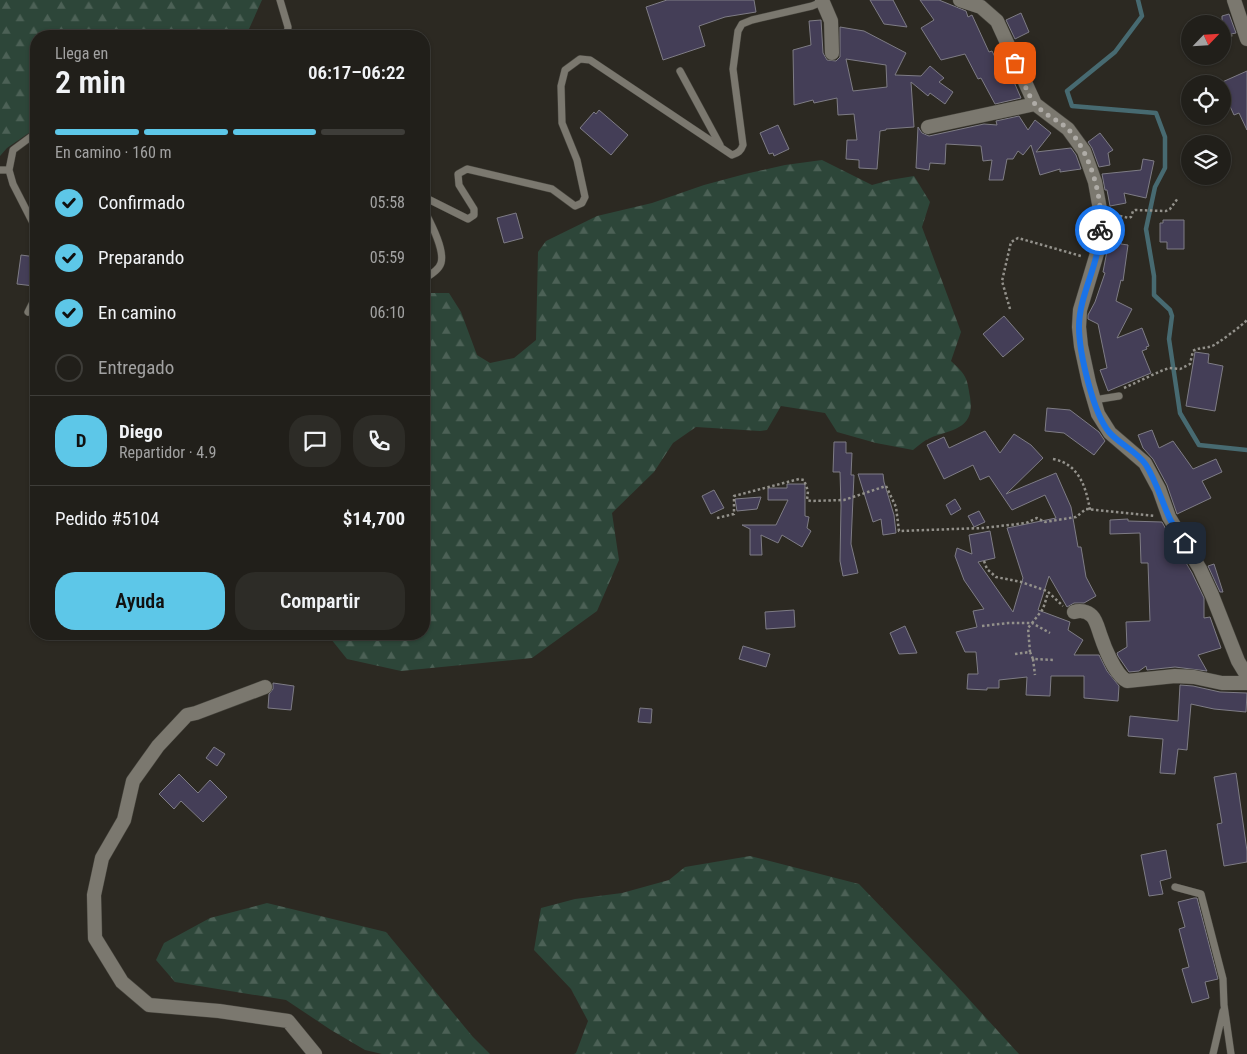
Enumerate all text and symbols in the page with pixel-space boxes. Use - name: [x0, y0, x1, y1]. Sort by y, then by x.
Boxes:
- north arrow: [1181, 15, 1231, 65]
- map controls: [1181, 15, 1231, 185]
- pin: [994, 42, 1036, 84]
- text: Llega en: [55, 44, 108, 63]
- icon: bag: [1001, 49, 1029, 77]
- text: 06:17–06:22: [308, 61, 405, 84]
- text: 2 min: [55, 63, 126, 101]
- button: locate: [1181, 75, 1231, 125]
- button: layers: [1181, 135, 1231, 185]
- text: En camino · 160 m: [55, 143, 172, 162]
- icon: check: [55, 189, 83, 217]
- text: Confirmado: [98, 191, 185, 214]
- text: 05:58: [370, 193, 405, 212]
- courier: [1075, 205, 1125, 255]
- icon: bike: [1086, 216, 1114, 244]
- icon: check: [55, 244, 83, 272]
- text: Preparando: [98, 246, 184, 269]
- text: 05:59: [370, 248, 405, 267]
- icon: check: [55, 299, 83, 327]
- text: En camino: [98, 301, 176, 324]
- text: 06:10: [370, 303, 405, 322]
- text: Entregado: [98, 356, 174, 379]
- button: chat: [289, 415, 341, 467]
- button: phone: [353, 415, 405, 467]
- text: Diego: [119, 420, 163, 443]
- text: D: [76, 429, 86, 452]
- text: Repartidor · 4.9: [119, 443, 216, 462]
- text: Pedido #5104: [55, 507, 159, 530]
- text: $14,700: [343, 507, 405, 530]
- pin: [1164, 522, 1206, 564]
- icon: home: [1171, 529, 1199, 557]
- button: Ayuda: [55, 572, 225, 630]
- button: Compartir: [235, 572, 405, 630]

